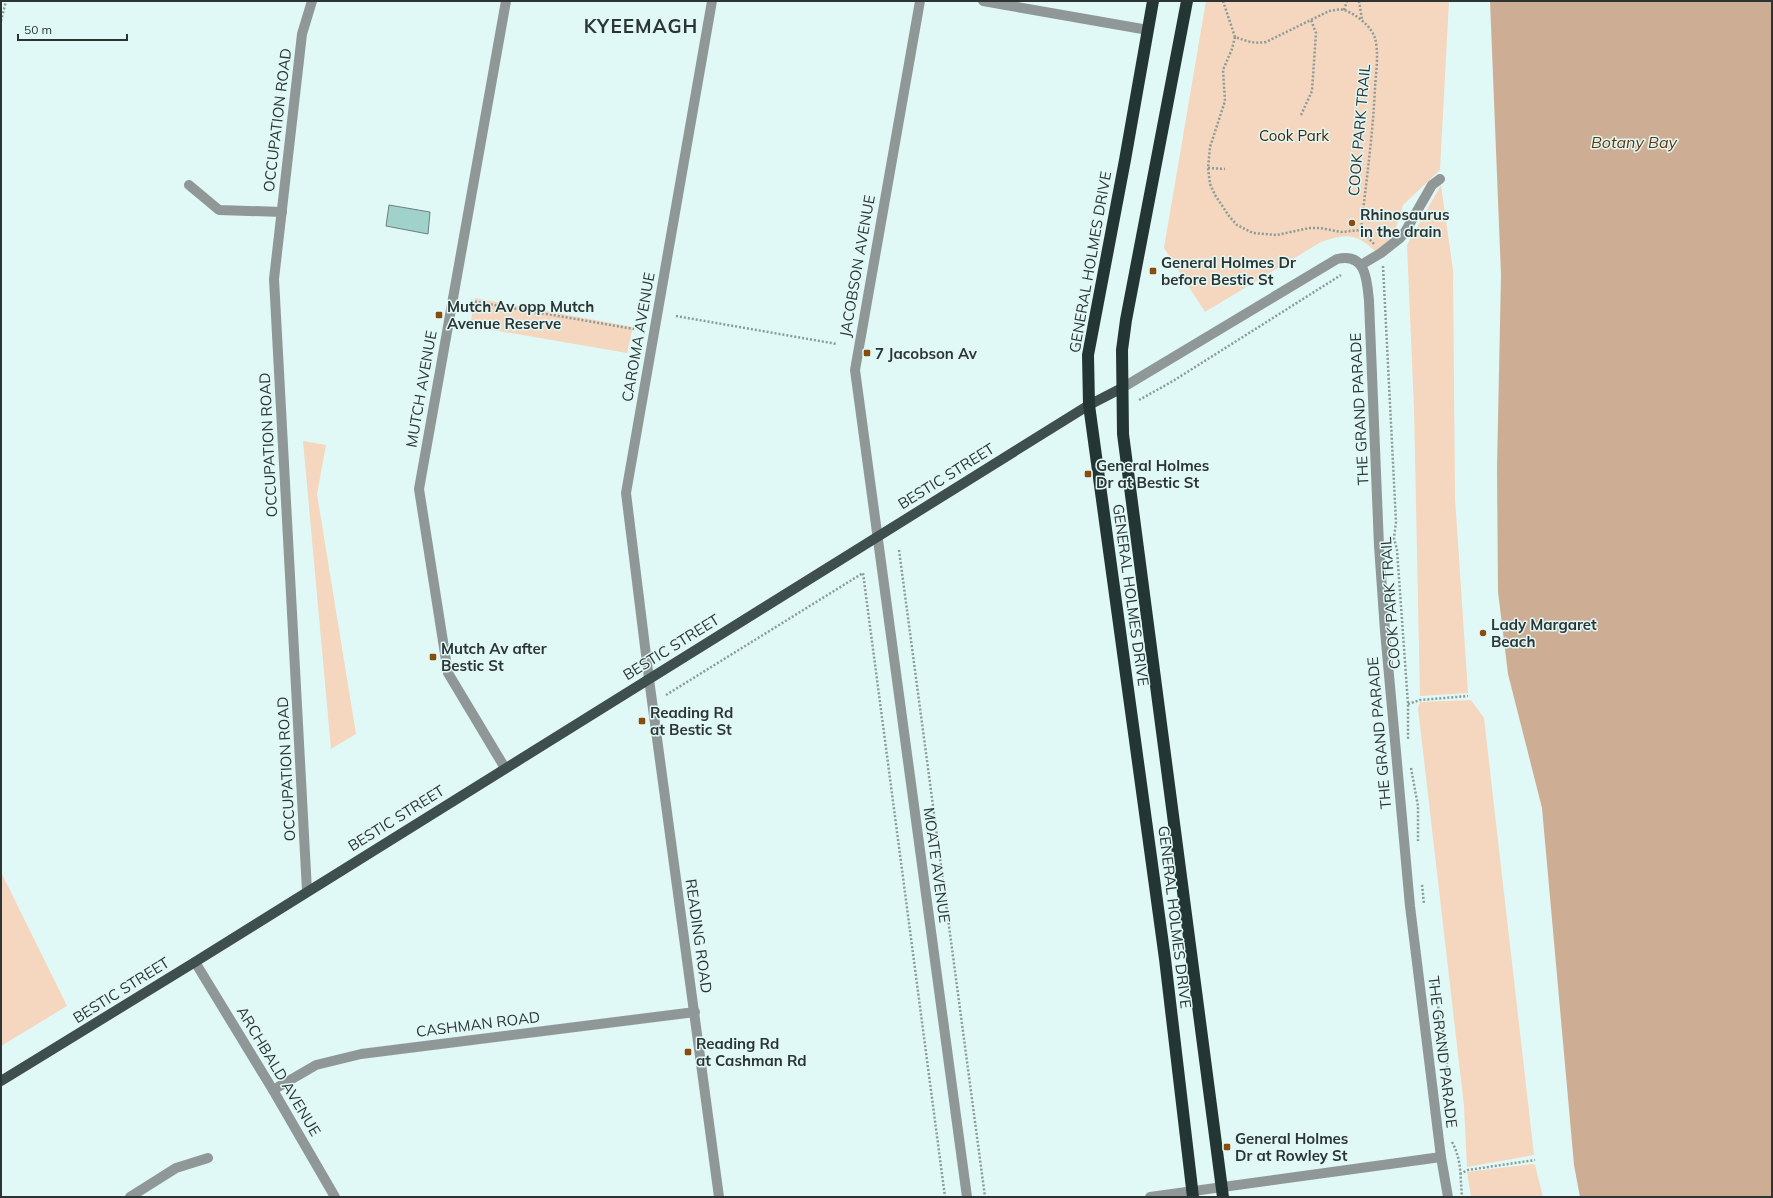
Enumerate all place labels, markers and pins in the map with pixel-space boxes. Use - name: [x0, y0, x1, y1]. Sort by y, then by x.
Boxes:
- place label: Rhinosaurus in the drain: [1360, 205, 1450, 241]
- marker: Rhinosaurus in the drain: [1347, 218, 1357, 228]
- place label: General Holmes Dr before Bestic St: [1161, 253, 1296, 289]
- marker: General Holmes Dr before Bestic St: [1148, 266, 1158, 276]
- place label: Mutch Av opp Mutch Avenue Reserve: [447, 297, 594, 333]
- marker: Mutch Av opp Mutch Avenue Reserve: [434, 310, 444, 320]
- place label: 7 Jacobson Av: [875, 344, 978, 363]
- marker: 7 Jacobson Av: [862, 348, 872, 358]
- place label: General Holmes Dr at Bestic St: [1096, 456, 1209, 492]
- marker: General Holmes Dr at Bestic St: [1083, 469, 1093, 479]
- place label: Lady Margaret Beach: [1491, 615, 1597, 651]
- marker: Lady Margaret Beach: [1478, 628, 1488, 638]
- place label: Mutch Av after Bestic St: [441, 639, 547, 675]
- marker: Mutch Av after Bestic St: [428, 652, 438, 662]
- place label: Reading Rd at Bestic St: [650, 703, 733, 739]
- marker: Reading Rd at Bestic St: [637, 716, 647, 726]
- place label: Reading Rd at Cashman Rd: [696, 1034, 807, 1070]
- marker: Reading Rd at Cashman Rd: [683, 1047, 693, 1057]
- place label: General Holmes Dr at Rowley St: [1235, 1129, 1348, 1165]
- marker: General Holmes Dr at Rowley St: [1222, 1142, 1232, 1152]

